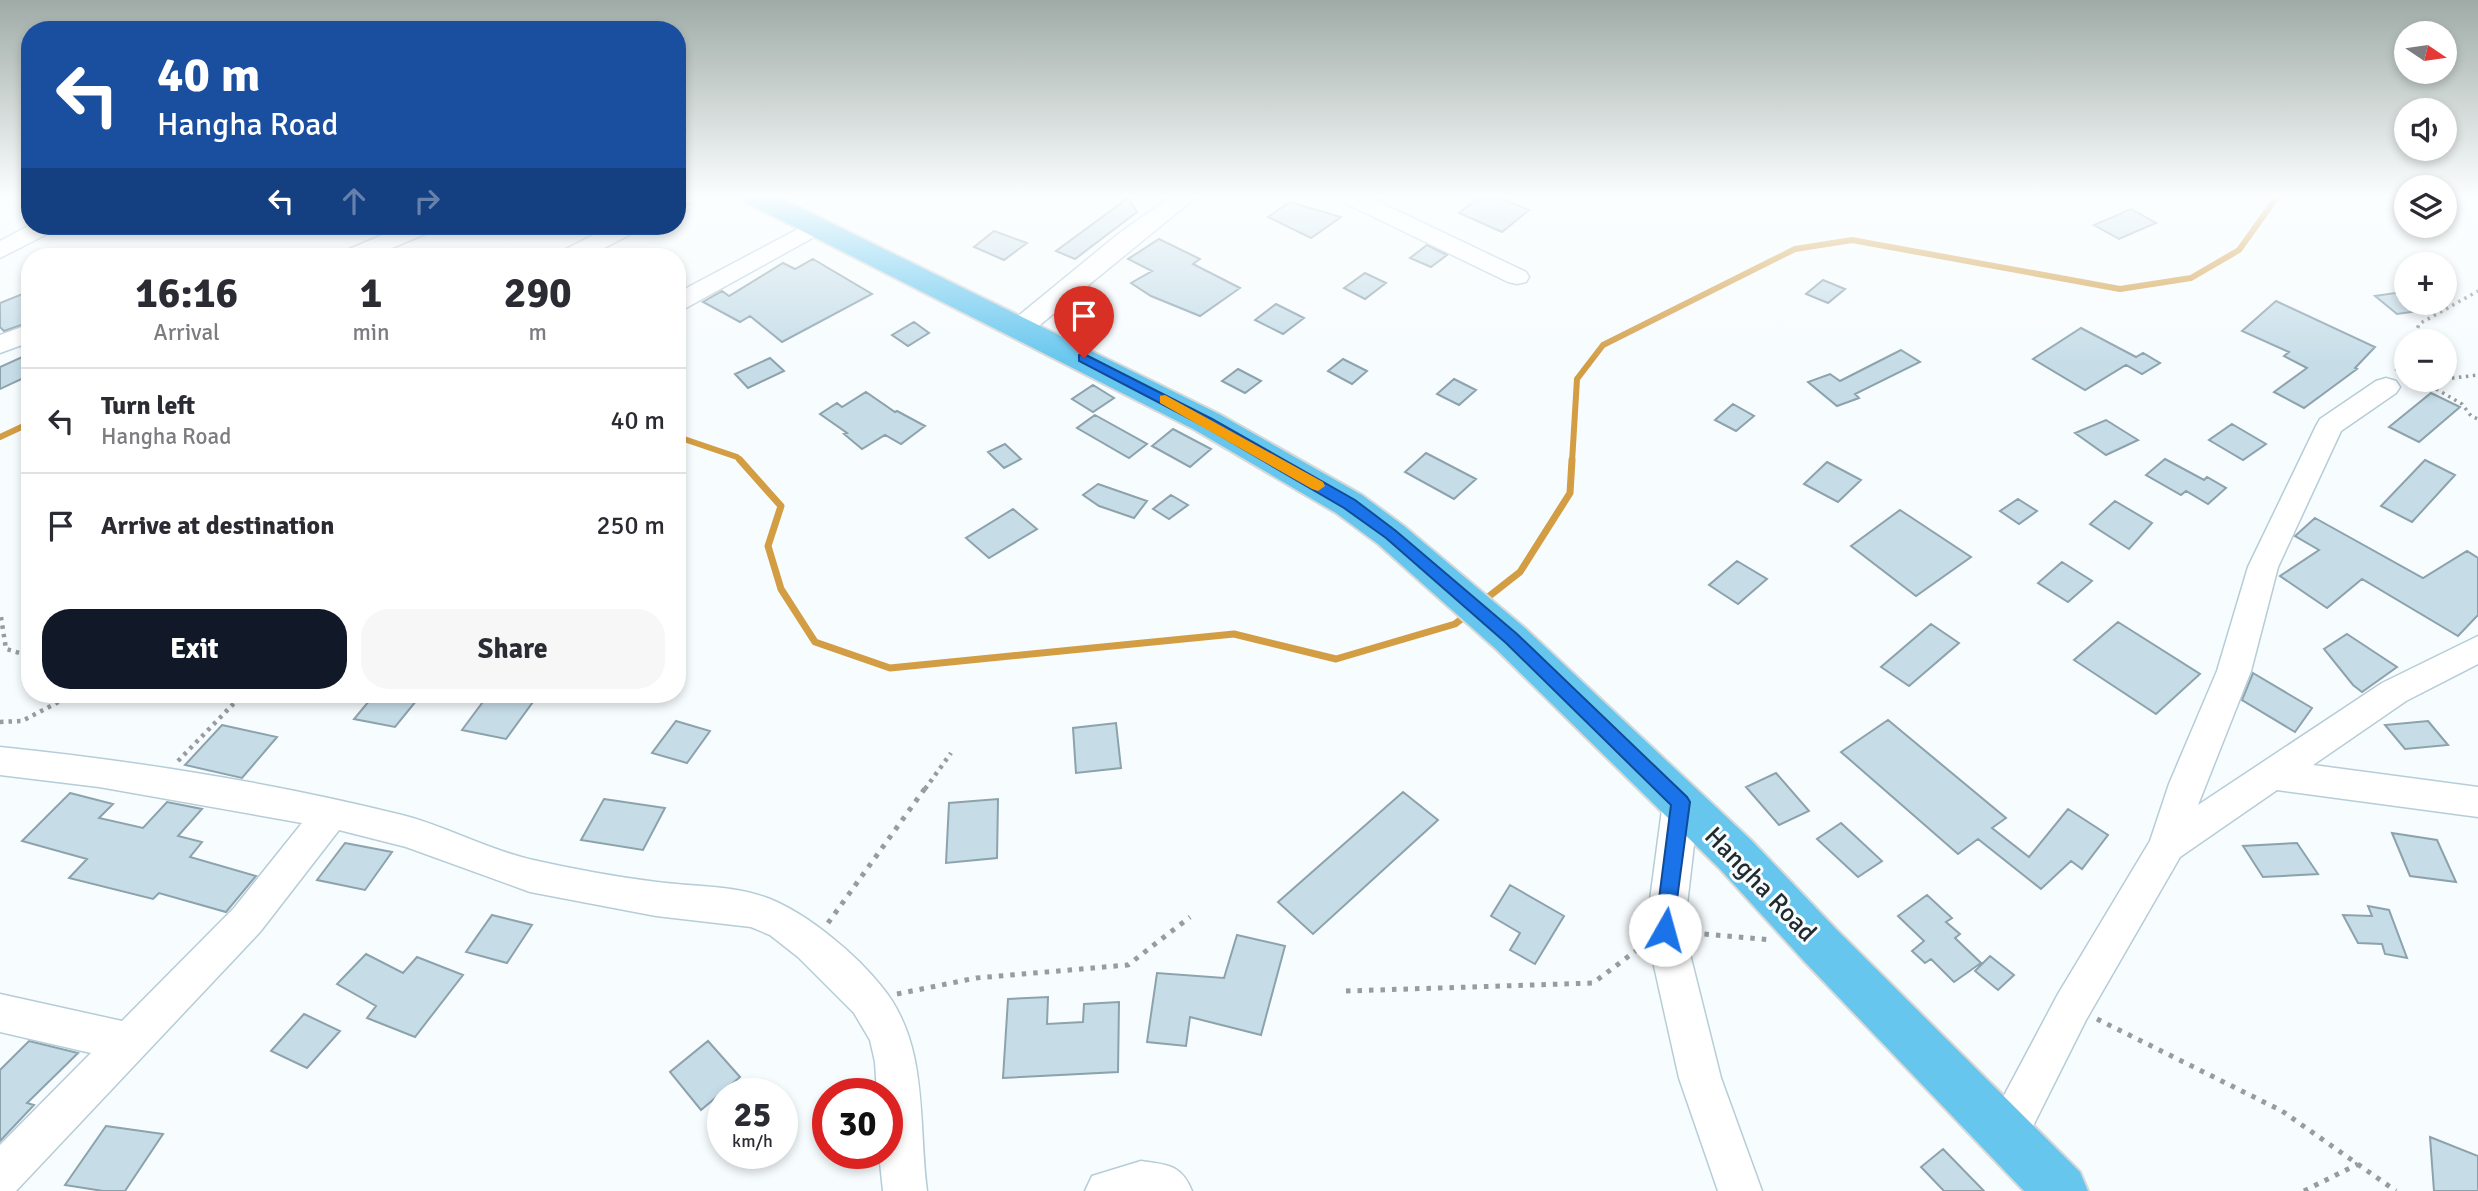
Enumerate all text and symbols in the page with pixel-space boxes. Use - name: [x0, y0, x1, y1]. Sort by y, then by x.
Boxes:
- north arrow: [2394, 21, 2457, 84]
- map controls: [2394, 21, 2457, 392]
- text: 40 m: [157, 45, 260, 105]
- icon: left: [42, 49, 133, 140]
- button: sound: [2394, 98, 2457, 161]
- text: Hangha Road: [157, 105, 338, 144]
- button: layers: [2394, 175, 2457, 238]
- icon: left: [262, 182, 300, 220]
- icon: ahead: [335, 182, 373, 220]
- icon: right: [408, 182, 446, 220]
- button: +: [2394, 252, 2457, 315]
- text: 16:16: [135, 268, 238, 319]
- text: 1: [360, 268, 382, 319]
- text: 290: [504, 268, 572, 319]
- pin: [1054, 286, 1114, 358]
- icon: arrive: [1065, 297, 1103, 335]
- text: Arrival: [154, 318, 220, 347]
- text: min: [352, 318, 390, 347]
- text: m: [529, 318, 547, 347]
- button: −: [2394, 329, 2457, 392]
- text: Turn left: [101, 390, 195, 422]
- icon: left: [42, 402, 80, 440]
- text: 40 m: [610, 405, 665, 437]
- text: Hangha Road: [101, 422, 231, 451]
- icon: arrive: [42, 507, 80, 545]
- text: Arrive at destination: [101, 510, 334, 542]
- text: 250 m: [596, 510, 665, 542]
- button: Exit: [42, 609, 347, 689]
- button: Share: [361, 609, 665, 689]
- street label: Hangha Road: [1698, 821, 1823, 949]
- position arrow: [1628, 893, 1702, 967]
- speed limit sign: 30: [812, 1078, 903, 1169]
- text: 25: [734, 1093, 771, 1136]
- text: km/h: [732, 1130, 773, 1152]

